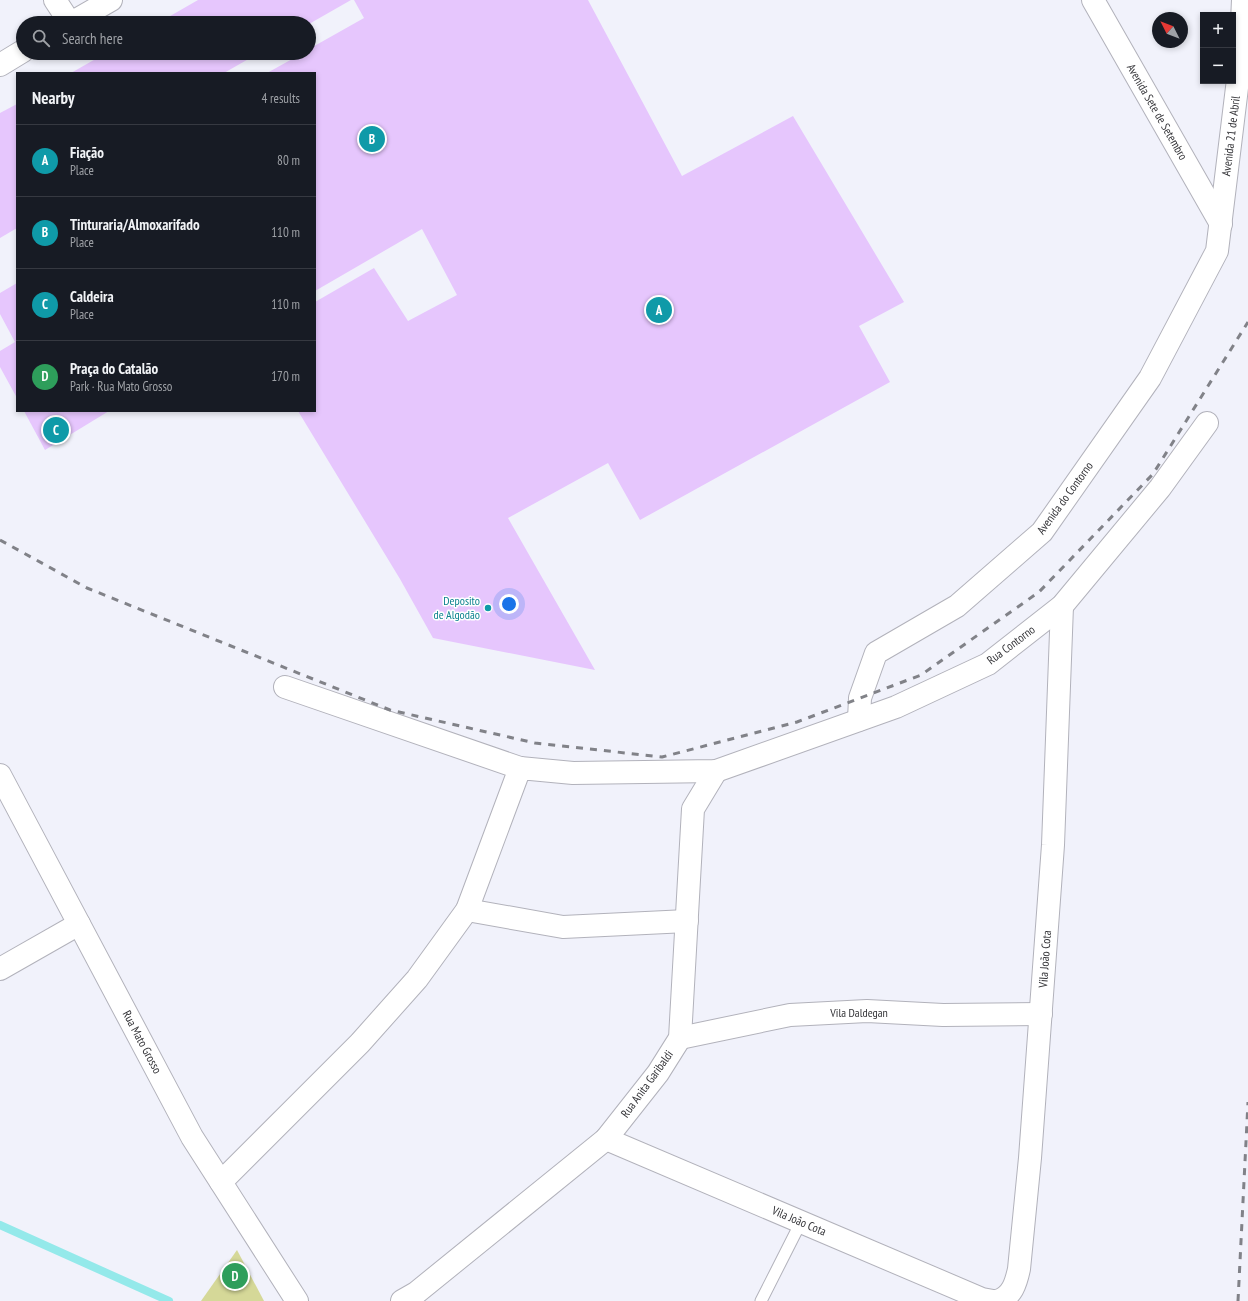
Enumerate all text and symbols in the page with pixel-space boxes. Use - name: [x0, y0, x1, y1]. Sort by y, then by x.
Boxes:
- north arrow: [1152, 12, 1188, 48]
- map controls: [1200, 12, 1236, 84]
- button: +: [1200, 12, 1236, 48]
- search box: [16, 16, 316, 60]
- icon: search: [30, 27, 52, 49]
- text: Search here: [62, 29, 123, 48]
- button: −: [1200, 48, 1236, 84]
- street label: Avenida Sete de Setembro: [1124, 61, 1191, 163]
- text: Nearby: [32, 87, 75, 109]
- text: 4 results: [261, 90, 300, 107]
- street label: Avenida 21 de Abril: [1218, 95, 1243, 177]
- pin: B: [359, 124, 385, 154]
- text: Fiação: [70, 143, 104, 162]
- text: A: [42, 152, 48, 169]
- text: 80 m: [277, 152, 300, 169]
- text: Place: [70, 162, 94, 179]
- text: Tinturaria/Almoxarifado: [70, 215, 200, 234]
- text: B: [42, 224, 48, 241]
- text: 110 m: [271, 224, 300, 241]
- text: Place: [70, 234, 94, 251]
- text: Caldeira: [70, 287, 114, 306]
- pin: A: [646, 295, 672, 325]
- text: C: [42, 296, 48, 313]
- text: 110 m: [271, 296, 300, 313]
- text: Place: [70, 306, 94, 323]
- text: Praça do Catalão: [70, 359, 158, 378]
- text: D: [42, 368, 48, 385]
- text: 170 m: [271, 368, 300, 385]
- text: Park · Rua Mato Grosso: [70, 378, 172, 395]
- pin: C: [43, 415, 69, 445]
- street label: Avenida do Contorno: [1033, 459, 1096, 537]
- place label: Deposito de Algodão: [434, 593, 480, 622]
- your location: [499, 594, 519, 614]
- marker: Deposito de Algodão: [483, 603, 493, 613]
- street label: Rua Contorno: [984, 622, 1038, 667]
- street label: Vila João Cota: [1035, 930, 1054, 989]
- street label: Vila Daldegan: [829, 1005, 888, 1020]
- street label: Rua Mato Grosso: [120, 1008, 165, 1076]
- street label: Rua Anita Garibaldi: [617, 1047, 676, 1120]
- street label: Vila João Cota: [769, 1202, 829, 1239]
- pin: D: [222, 1261, 248, 1291]

